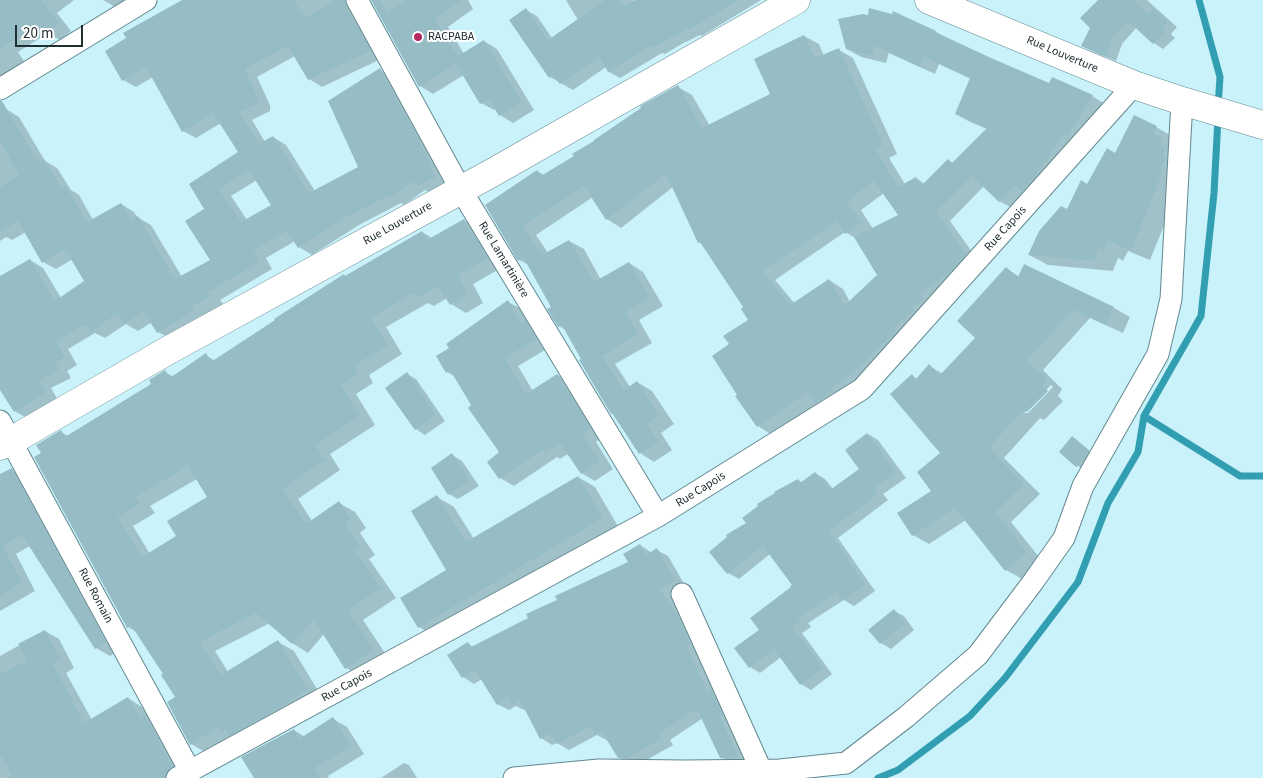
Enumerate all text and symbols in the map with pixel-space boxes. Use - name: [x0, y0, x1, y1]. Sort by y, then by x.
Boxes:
- scale bar: [18, 15, 85, 47]
- text: 20 m: [23, 23, 53, 44]
- place label: RACPABA: [428, 30, 474, 44]
- marker: RACPABA: [412, 31, 424, 43]
- street label: Rue Louverture: [1024, 33, 1100, 77]
- street label: Rue Louverture: [361, 199, 435, 249]
- street label: Rue Capois: [982, 203, 1030, 255]
- street label: Rue Lamartinière: [475, 219, 531, 301]
- street label: Rue Capois: [674, 469, 728, 511]
- street label: Rue Romain: [74, 566, 116, 626]
- street label: Rue Capois: [319, 666, 375, 706]

